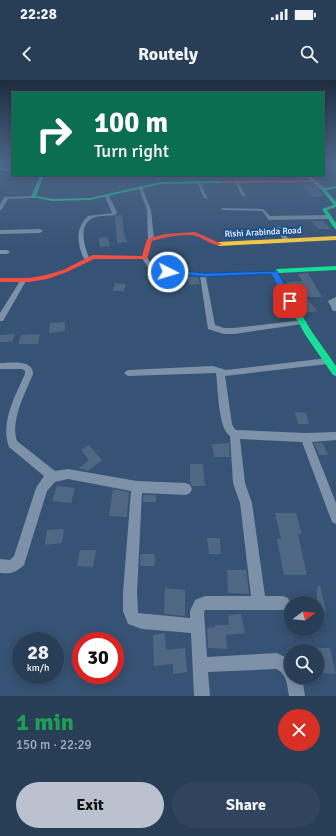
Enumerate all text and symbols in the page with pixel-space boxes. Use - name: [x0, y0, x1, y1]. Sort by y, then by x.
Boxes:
- text: 22:28: [20, 5, 57, 23]
- icon: back: [16, 43, 38, 65]
- text: Routely: [138, 43, 198, 65]
- icon: search: [298, 43, 320, 65]
- text: 100 m: [94, 106, 168, 140]
- icon: right: [28, 108, 80, 160]
- text: Turn right: [94, 140, 169, 162]
- street label: Rishi Arabinda Road: [224, 225, 302, 240]
- position arrow: [147, 251, 189, 293]
- pin: [273, 284, 307, 318]
- icon: arrive: [279, 290, 301, 312]
- north arrow: [284, 596, 324, 636]
- map controls: [284, 596, 324, 684]
- speed limit sign: 30: [72, 632, 124, 684]
- text: 28: [27, 640, 49, 665]
- button: search: [284, 644, 324, 684]
- text: km/h: [27, 662, 49, 674]
- text: 1 min: [16, 707, 74, 737]
- button: close: [278, 709, 320, 751]
- text: 150 m · 22:29: [16, 737, 92, 753]
- button: Exit: [16, 782, 164, 828]
- button: Share: [172, 782, 320, 828]

